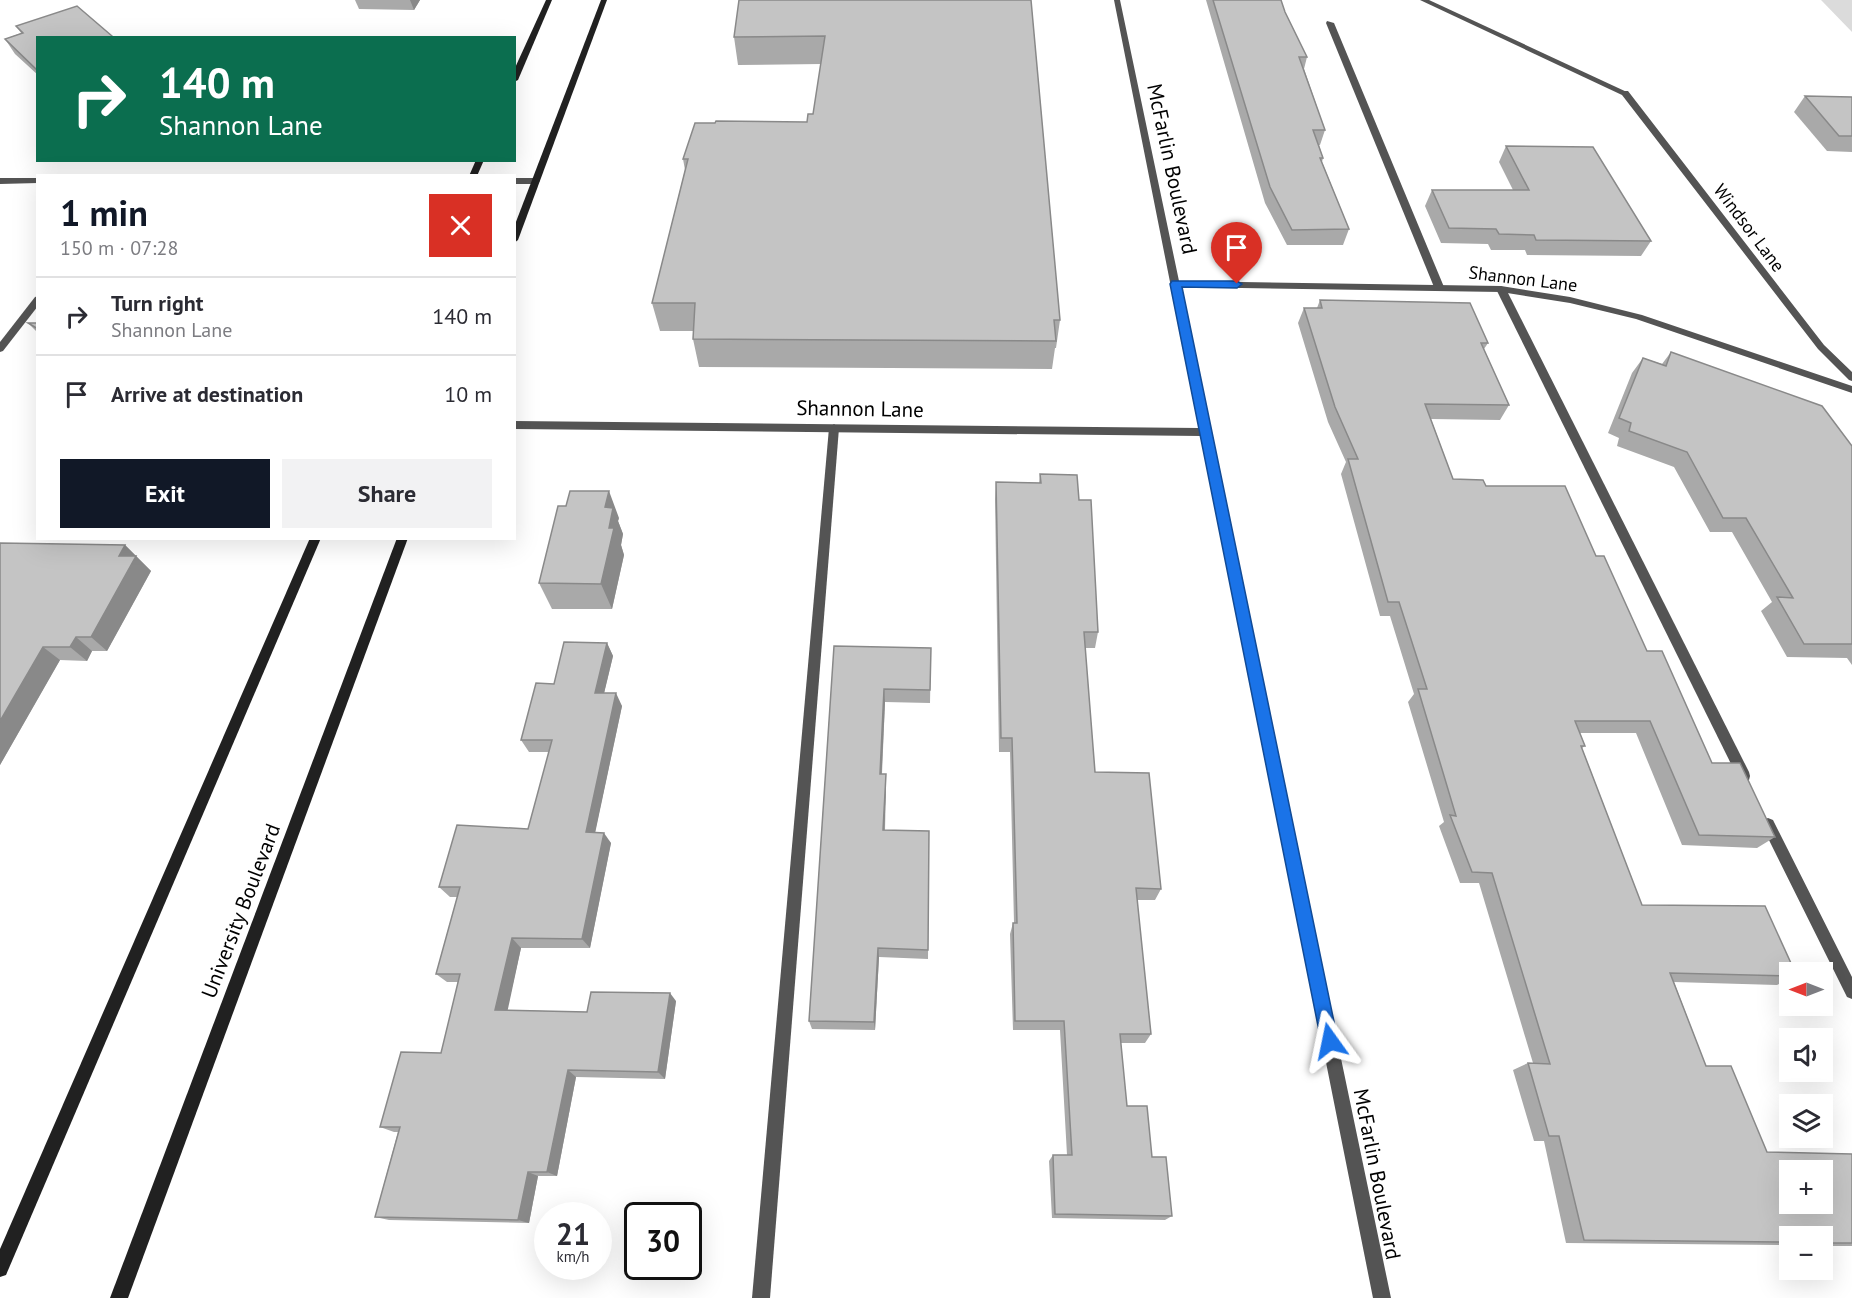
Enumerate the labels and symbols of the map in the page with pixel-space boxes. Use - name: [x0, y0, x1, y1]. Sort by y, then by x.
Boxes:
- street label: McFarlin Boulevard: [1141, 81, 1204, 257]
- street label: Windsor Lane: [1709, 179, 1790, 276]
- pin: [1211, 222, 1262, 284]
- street label: Shannon Lane: [1467, 260, 1579, 297]
- street label: Shannon Lane: [796, 394, 924, 423]
- street label: University Boulevard: [195, 820, 286, 1002]
- north arrow: [1779, 962, 1833, 1016]
- position arrow: [1298, 1009, 1362, 1073]
- street label: McFarlin Boulevard: [1348, 1086, 1407, 1262]
- speed limit sign: 30: [624, 1202, 702, 1280]

